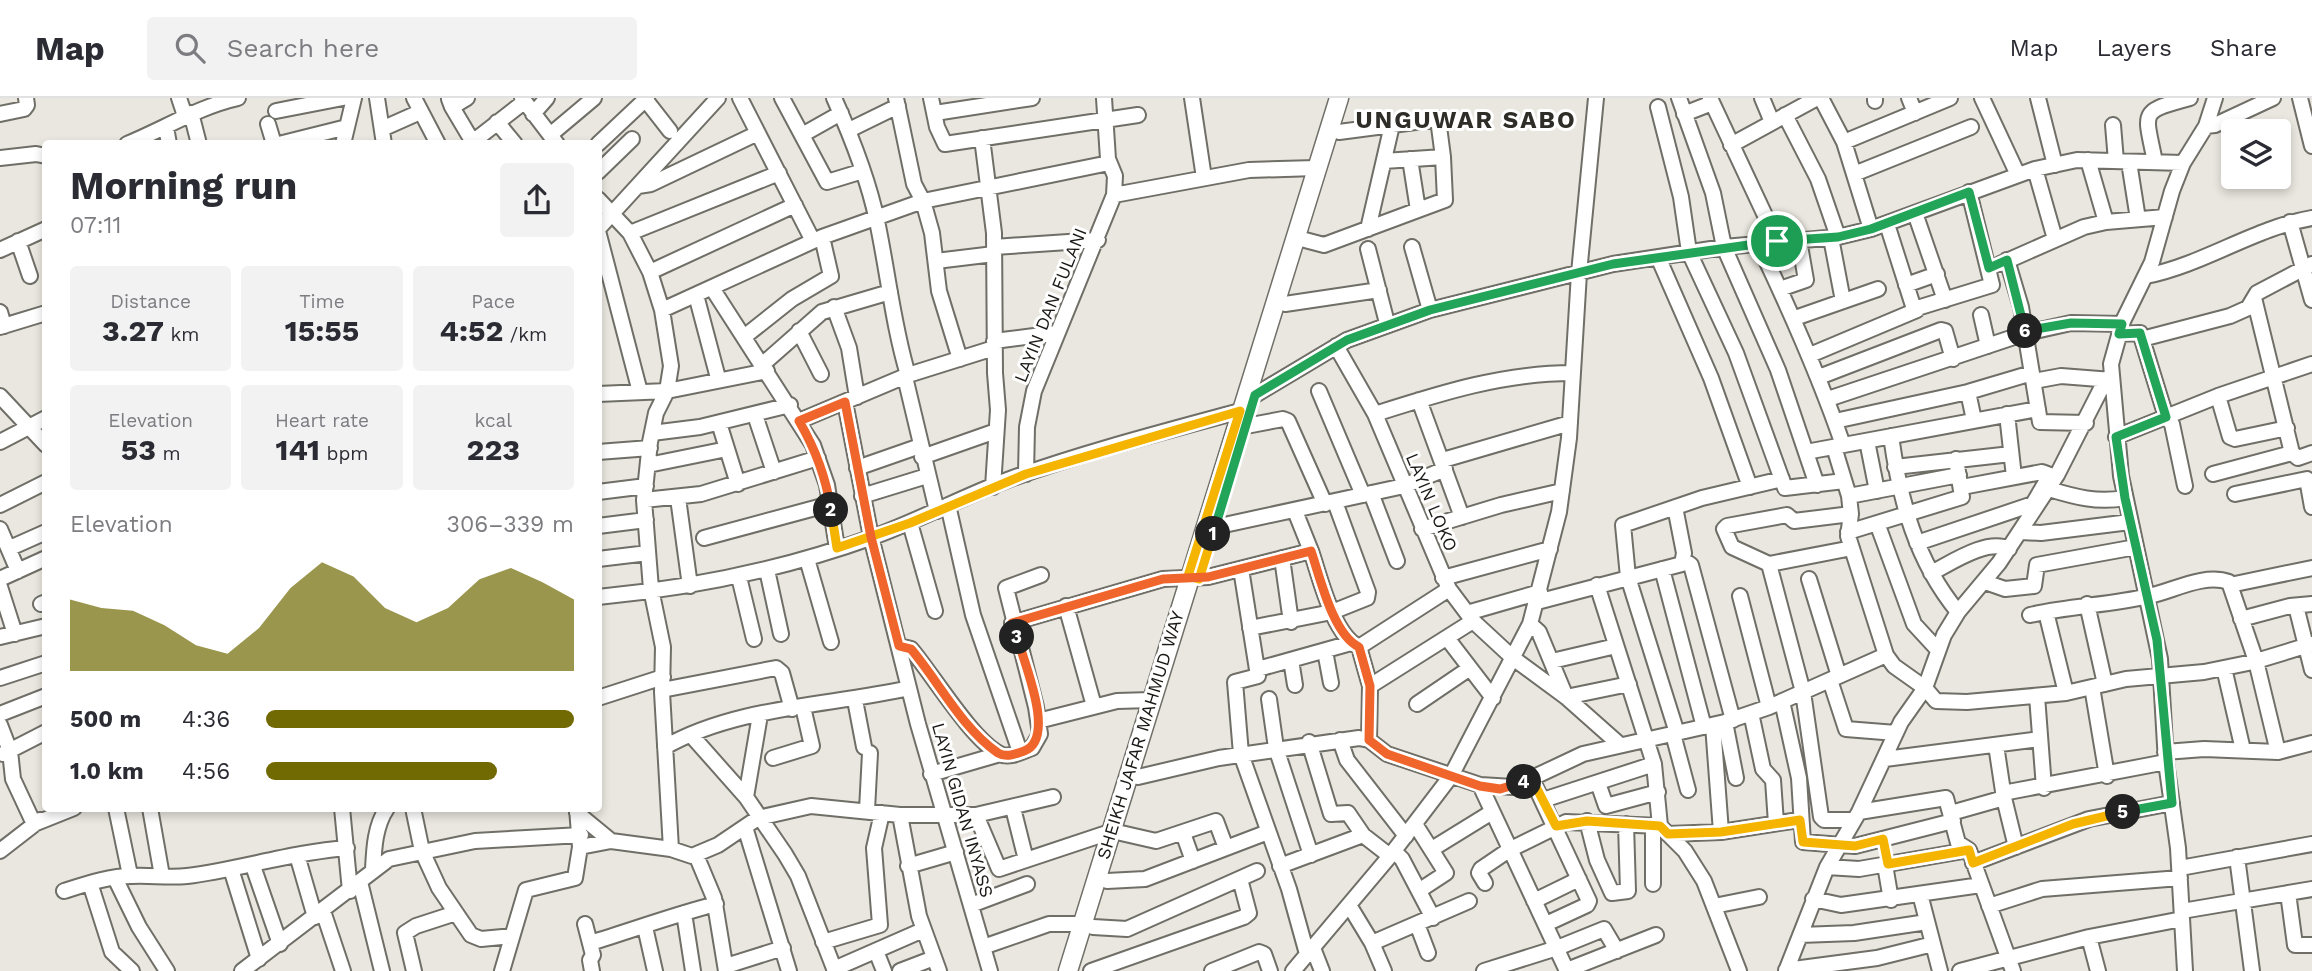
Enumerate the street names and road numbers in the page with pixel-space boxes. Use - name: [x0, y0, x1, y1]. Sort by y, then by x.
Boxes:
- street label: LAYIN DAN FULANI: [1009, 225, 1091, 385]
- street label: LAYIN LOKO: [1402, 450, 1462, 554]
- street label: SHEIKH JAFAR MAHMUD WAY: [1092, 608, 1188, 862]
- street label: LAYIN GIDAN INYASS: [928, 720, 998, 900]

